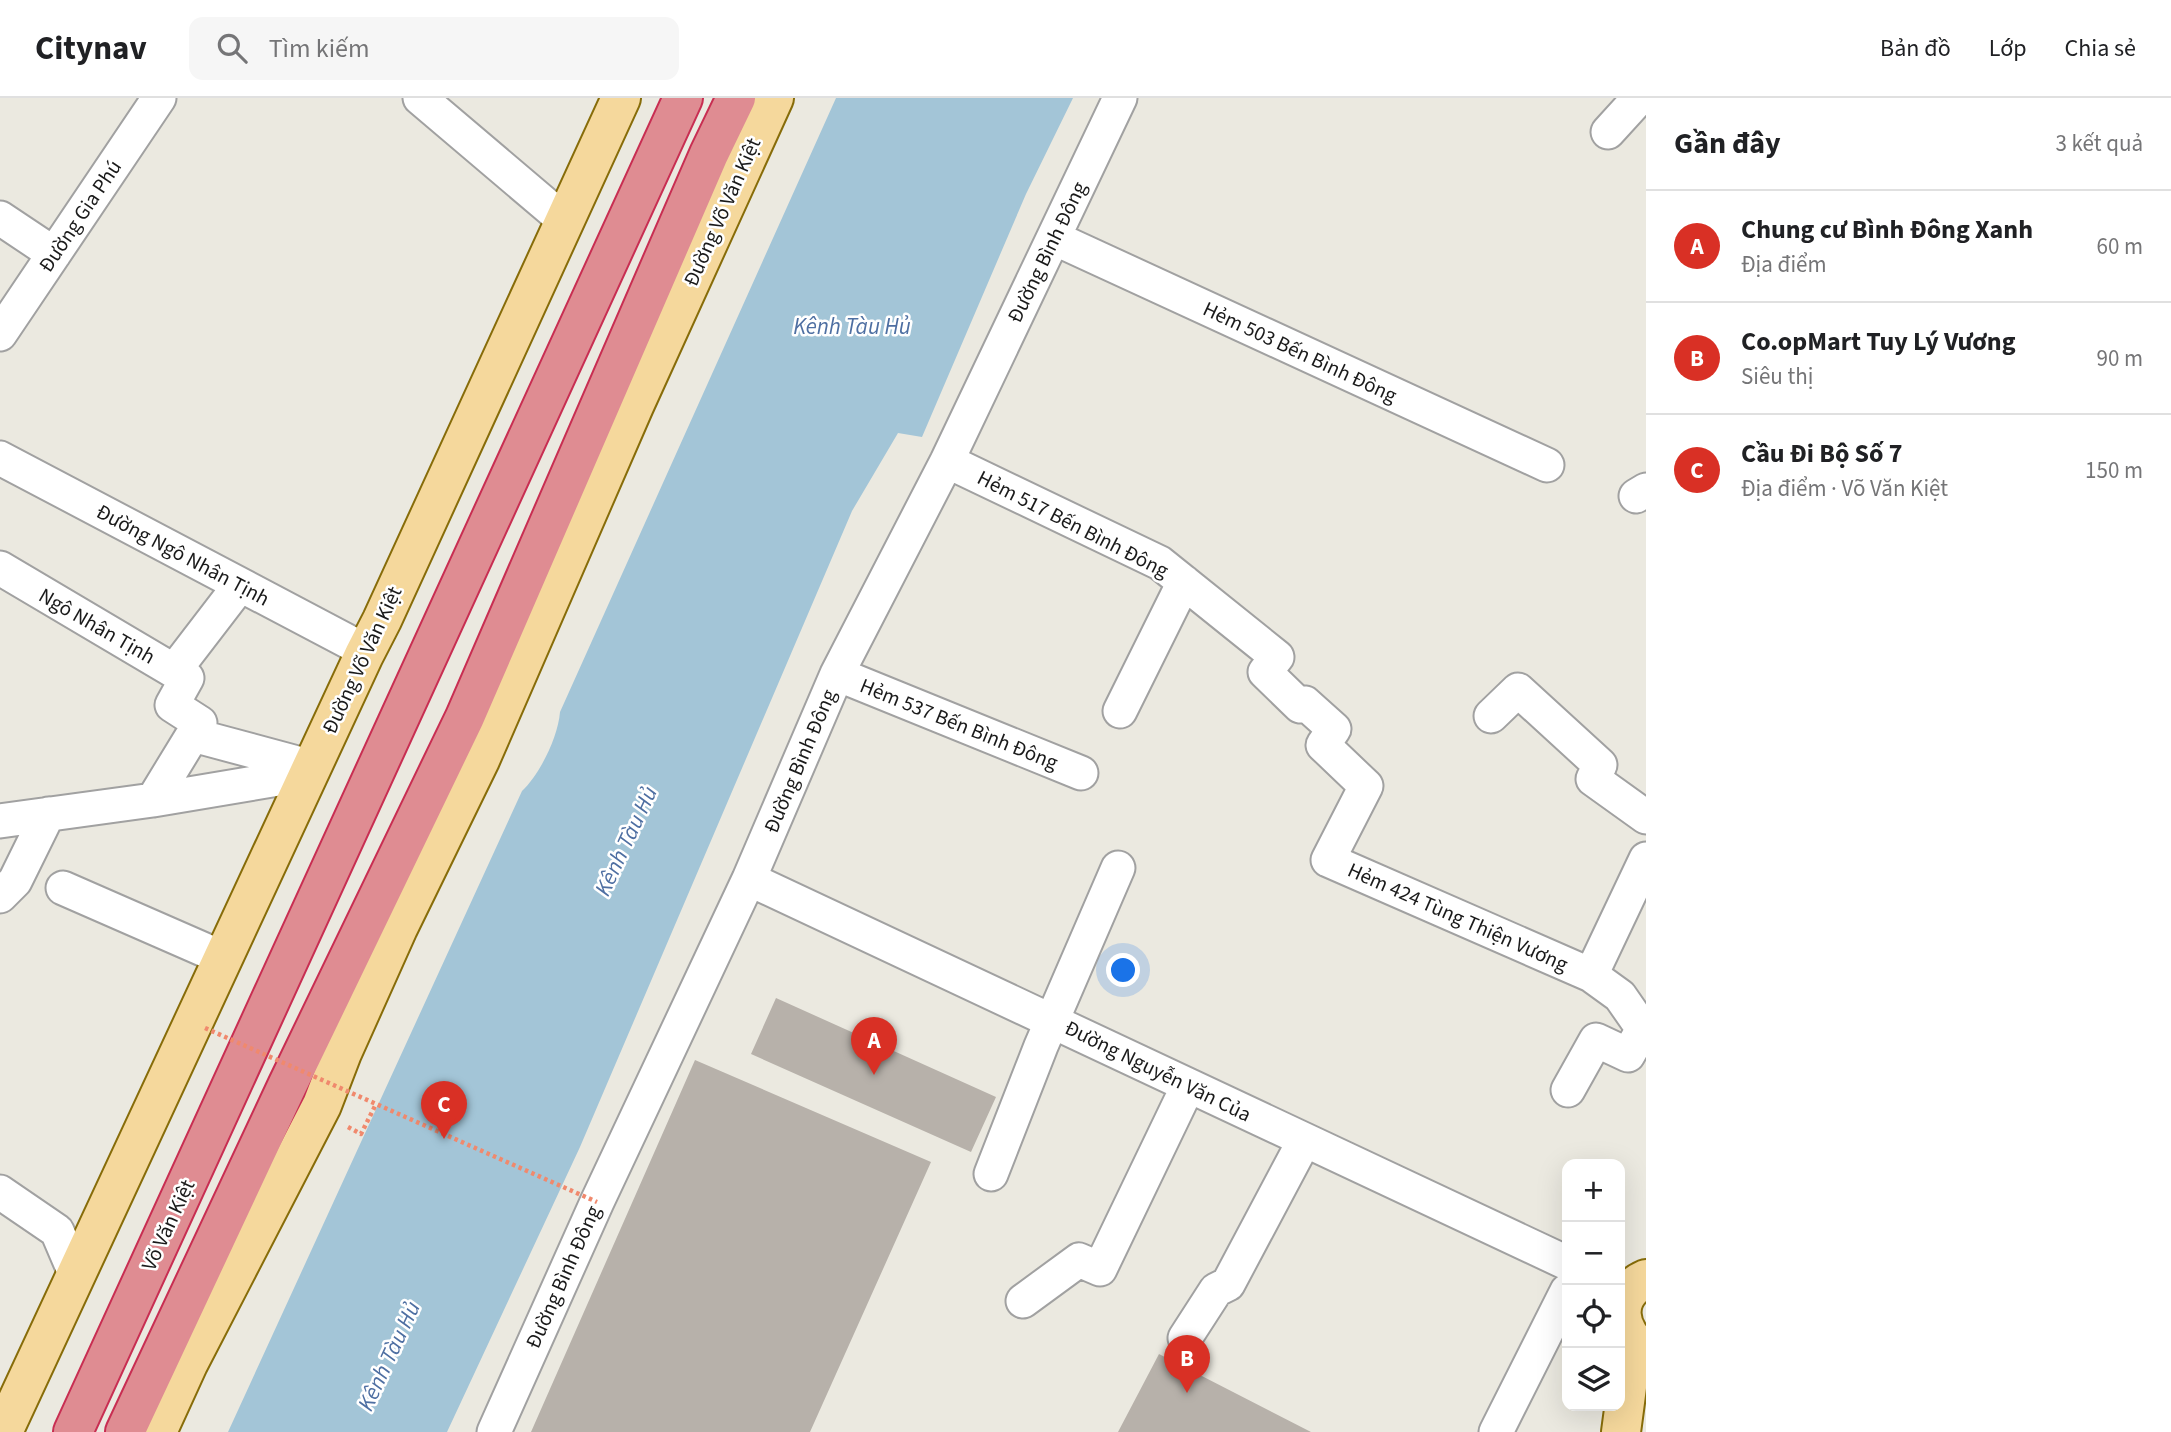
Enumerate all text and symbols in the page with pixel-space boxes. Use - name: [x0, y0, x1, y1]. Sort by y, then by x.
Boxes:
- search box: [189, 17, 679, 80]
- text: Citynav: [35, 25, 147, 72]
- icon: search: [213, 29, 251, 67]
- text: Tìm kiếm: [269, 30, 370, 67]
- text: Bản đồ: [1880, 31, 1951, 66]
- text: Lớp: [1989, 31, 2026, 66]
- text: Chia sẻ: [2064, 31, 2136, 66]
- text: Gần đây: [1674, 122, 1781, 165]
- text: 3 kết quả: [2056, 127, 2143, 160]
- street label: Đường Võ Văn Kiệt: [676, 133, 768, 291]
- street label: Đường Gia Phú: [31, 154, 129, 278]
- street label: Đường Bình Đông: [1000, 176, 1094, 328]
- text: Chung cư Bình Đông Xanh: [1741, 211, 2033, 248]
- text: A: [1690, 230, 1704, 263]
- text: 60 m: [2096, 230, 2143, 263]
- text: Địa điểm: [1741, 248, 1827, 281]
- street label: Hẻm 503 Bến Bình Đông: [1198, 294, 1402, 410]
- water label: Kênh Tàu Hủ: [793, 310, 911, 343]
- text: Co.opMart Tuy Lý Vương: [1741, 323, 2016, 360]
- text: B: [1690, 342, 1704, 375]
- text: 90 m: [2096, 342, 2143, 375]
- text: Siêu thị: [1741, 360, 1813, 393]
- text: Cầu Đi Bộ Số 7: [1741, 435, 1902, 472]
- text: C: [1690, 454, 1704, 487]
- text: 150 m: [2085, 454, 2143, 487]
- street label: Hẻm 517 Bến Bình Đông: [972, 463, 1174, 585]
- text: Địa điểm · Võ Văn Kiệt: [1741, 472, 1948, 505]
- street label: Đường Ngô Nhân Tịnh: [91, 497, 275, 613]
- street label: Ngô Nhân Tịnh: [33, 580, 161, 672]
- street label: Đường Võ Văn Kiệt: [315, 581, 409, 739]
- street label: Hẻm 537 Bến Bình Đông: [856, 671, 1063, 778]
- street label: Đường Bình Đông: [756, 684, 844, 838]
- water label: Kênh Tàu Hủ: [586, 781, 666, 901]
- street label: Hẻm 424 Tùng Thiện Vương: [1343, 855, 1573, 979]
- your location: [1106, 953, 1140, 987]
- street label: Đường Nguyễn Văn Của: [1060, 1013, 1256, 1129]
- pin: A: [851, 1017, 897, 1075]
- pin: C: [421, 1081, 467, 1139]
- map controls: [1562, 1159, 1625, 1411]
- button: +: [1562, 1159, 1625, 1222]
- street label: Võ Văn Kiệt: [134, 1175, 202, 1275]
- street label: Đường Bình Đông: [518, 1200, 608, 1353]
- button: −: [1562, 1222, 1625, 1285]
- button: locate: [1562, 1285, 1625, 1348]
- water label: Kênh Tàu Hủ: [349, 1296, 429, 1416]
- pin: B: [1164, 1335, 1210, 1393]
- button: layers: [1562, 1348, 1625, 1411]

